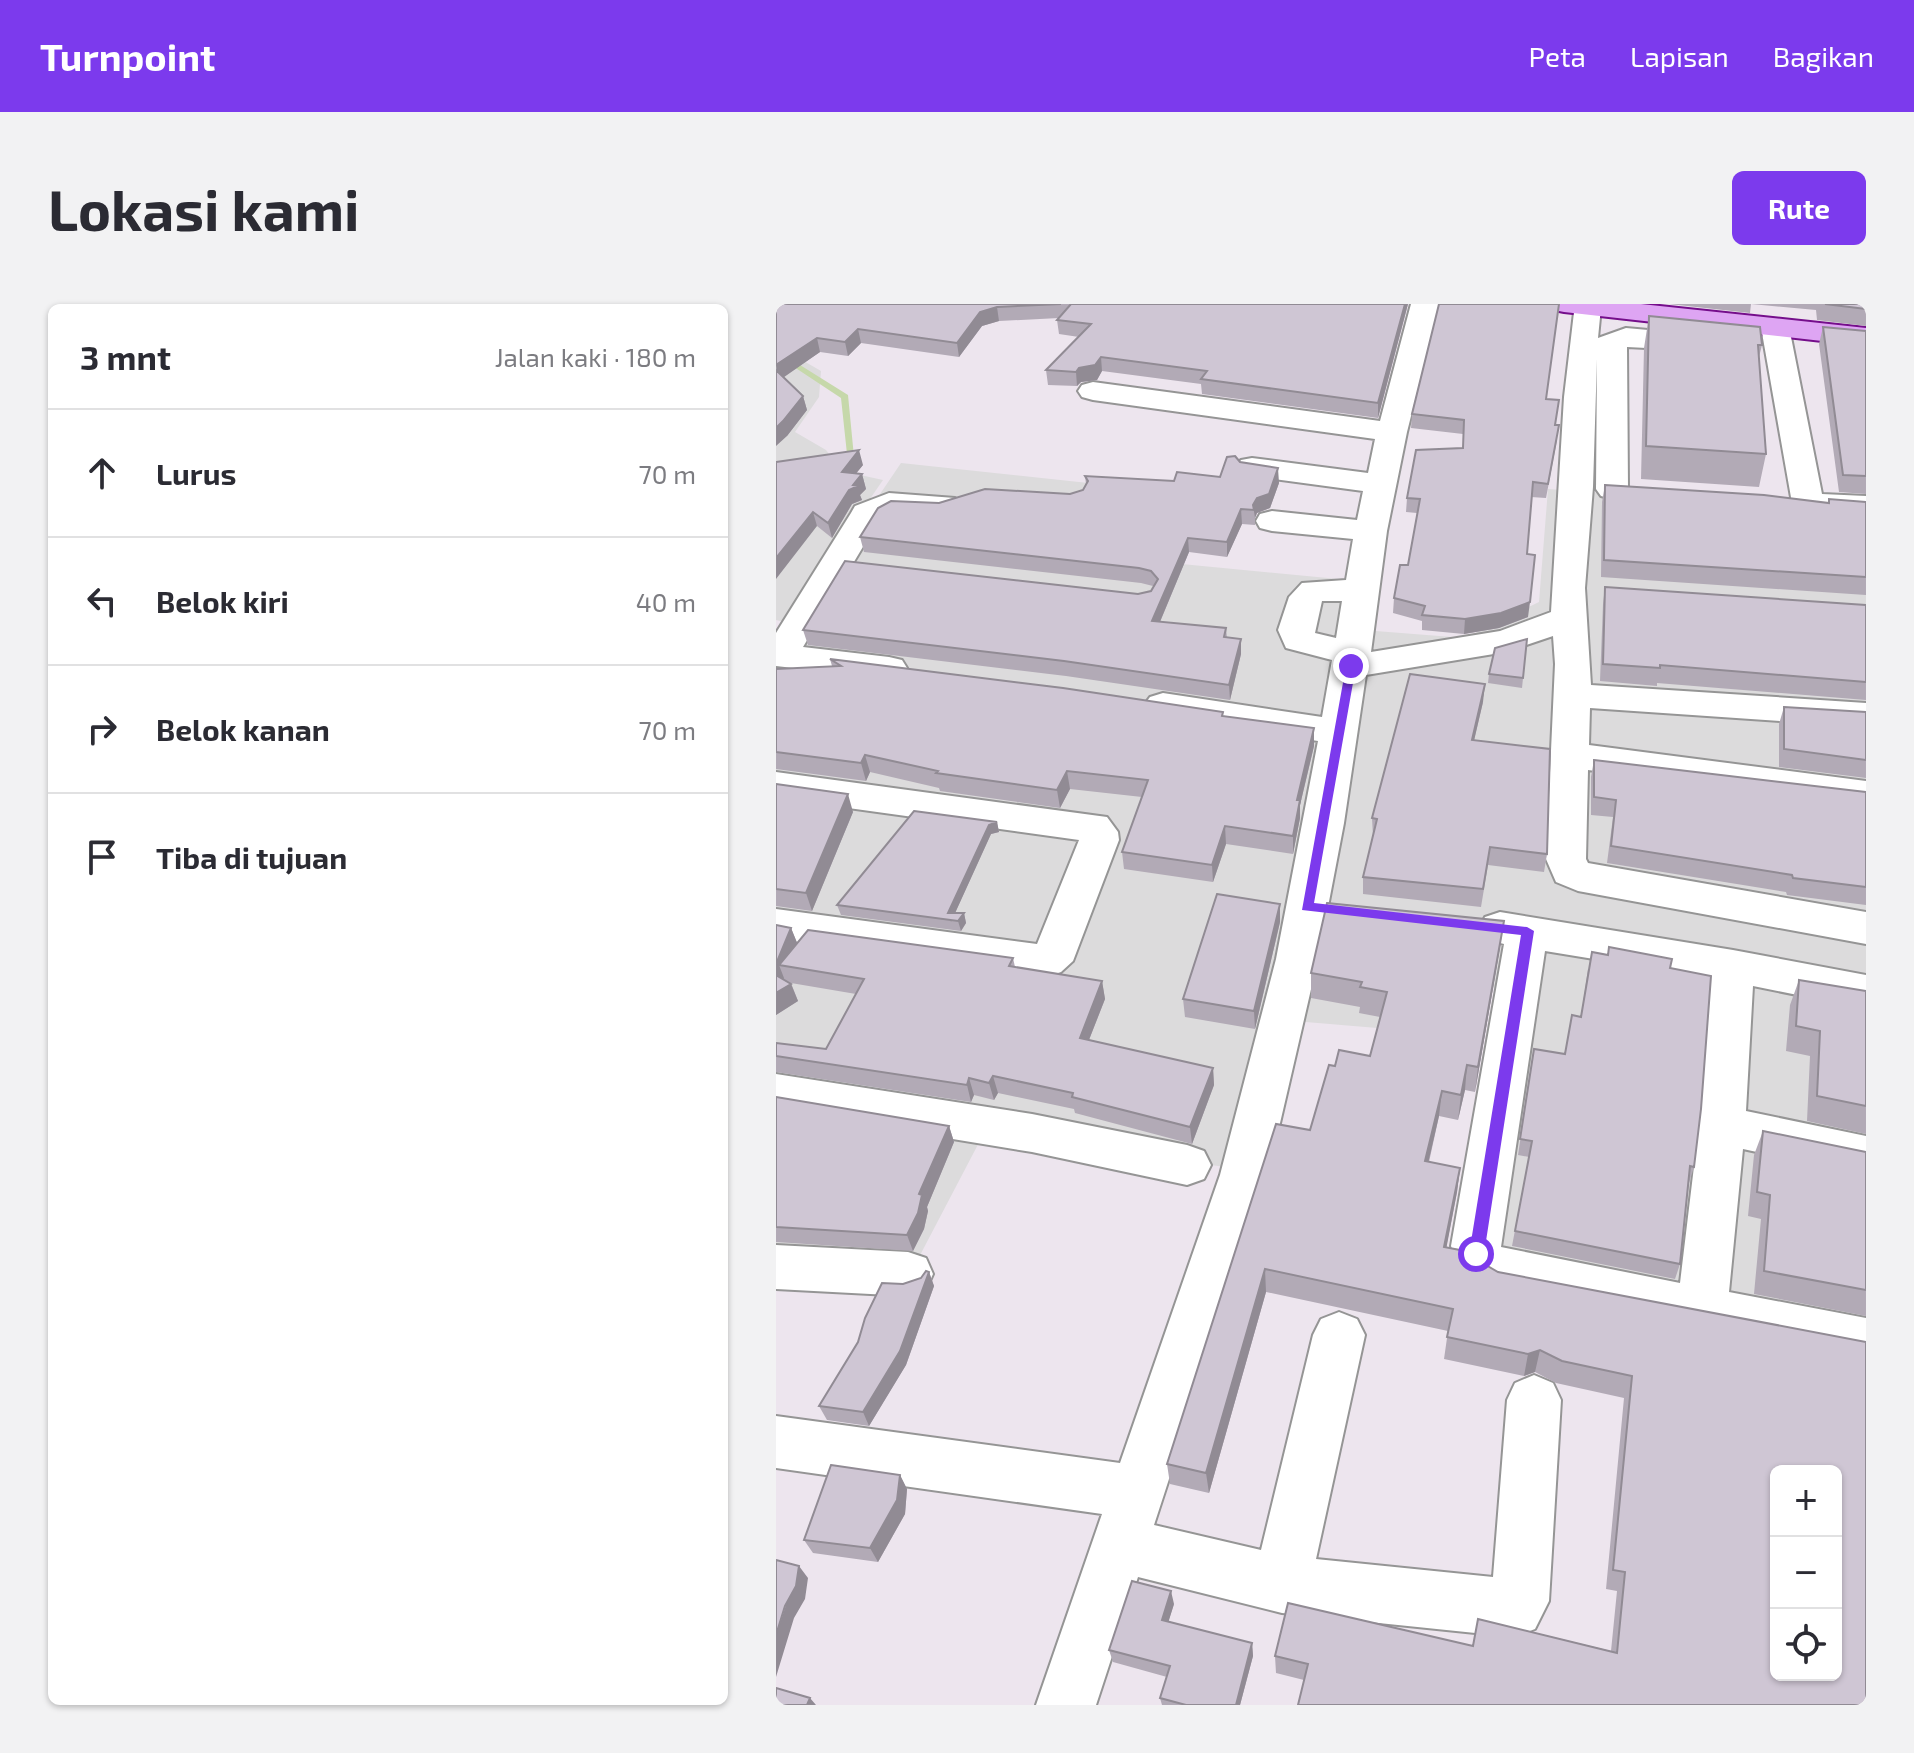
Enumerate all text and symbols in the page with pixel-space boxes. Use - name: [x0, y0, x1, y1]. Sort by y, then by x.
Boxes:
- text: Turnpoint: [40, 33, 216, 79]
- text: Peta: [1529, 39, 1586, 73]
- text: Lapisan: [1630, 39, 1729, 73]
- text: Bagikan: [1773, 39, 1874, 73]
- button: Rute: [1732, 171, 1866, 245]
- text: Lokasi kami: [48, 175, 360, 242]
- text: 3 mnt: [80, 336, 171, 377]
- text: Jalan kaki · 180 m: [495, 341, 696, 372]
- icon: ahead: [80, 451, 124, 495]
- text: Lurus: [156, 455, 236, 491]
- text: 70 m: [638, 458, 696, 489]
- icon: left: [80, 579, 124, 623]
- text: Belok kiri: [156, 583, 289, 619]
- text: 40 m: [636, 586, 696, 617]
- route end: [1333, 648, 1369, 684]
- icon: right: [80, 707, 124, 751]
- text: Belok kanan: [156, 711, 330, 747]
- text: 70 m: [638, 714, 696, 745]
- icon: arrive: [80, 835, 124, 879]
- text: Tiba di tujuan: [156, 839, 347, 875]
- route start: [1458, 1236, 1494, 1272]
- map controls: [1770, 1465, 1842, 1681]
- button: +: [1770, 1465, 1842, 1537]
- button: −: [1770, 1537, 1842, 1609]
- button: locate: [1770, 1609, 1842, 1681]

